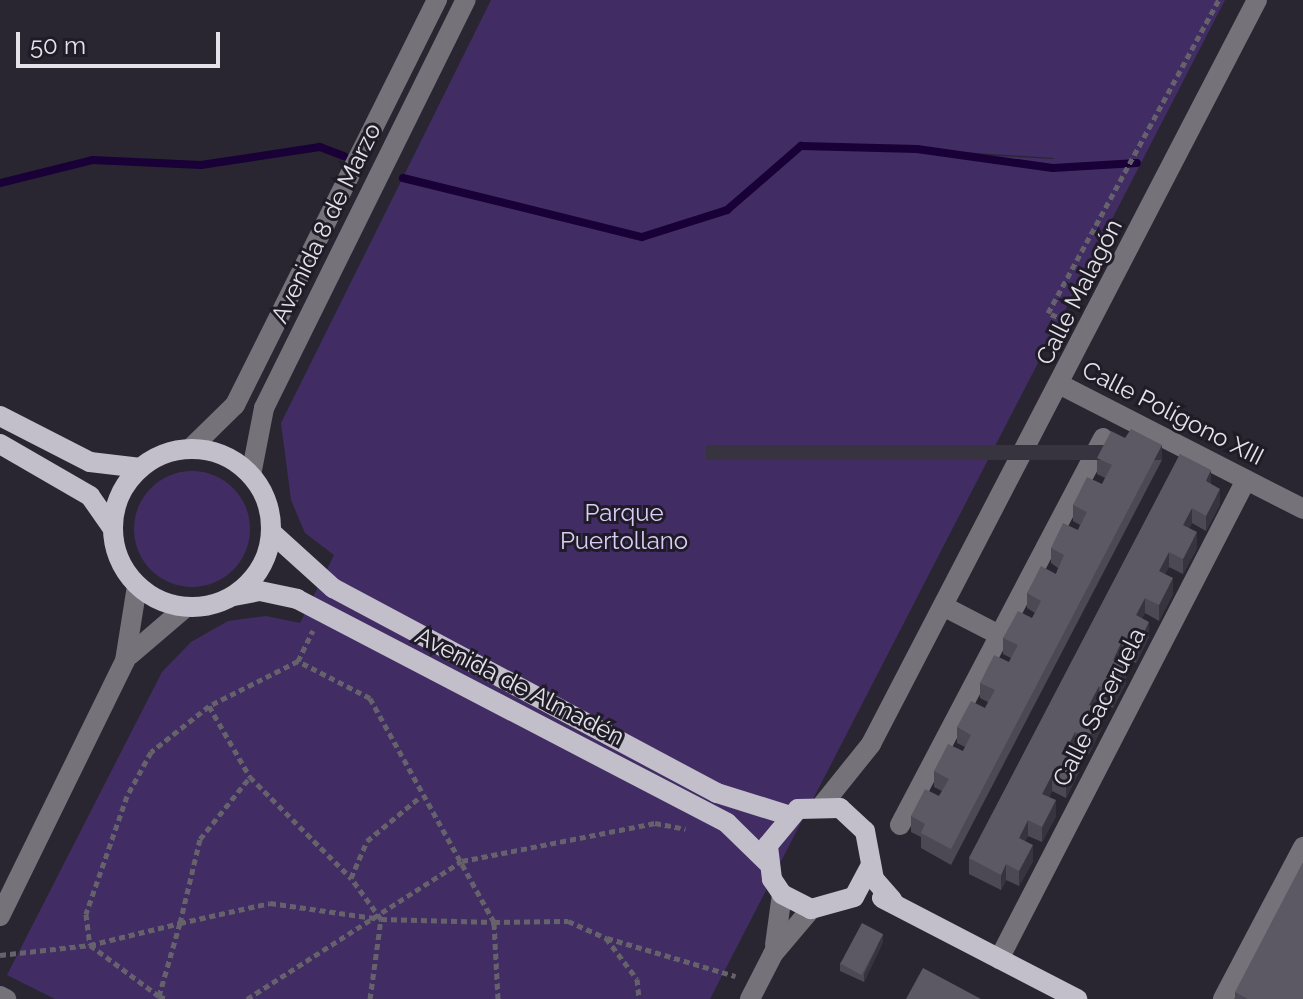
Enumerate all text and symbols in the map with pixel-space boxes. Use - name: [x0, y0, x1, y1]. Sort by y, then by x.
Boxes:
- scale bar: [20, 16, 224, 66]
- text: 50 m: [30, 31, 86, 60]
- street label: Avenida 8 de Marzo: [265, 118, 387, 328]
- street label: Calle Malagón: [1030, 214, 1128, 370]
- street label: Calle Polígono XIII: [1077, 355, 1269, 471]
- park label: Parque Puertollano: [560, 499, 688, 555]
- street label: Avenida de Almadén: [410, 621, 630, 751]
- street label: Calle Saceruela: [1047, 623, 1151, 791]

